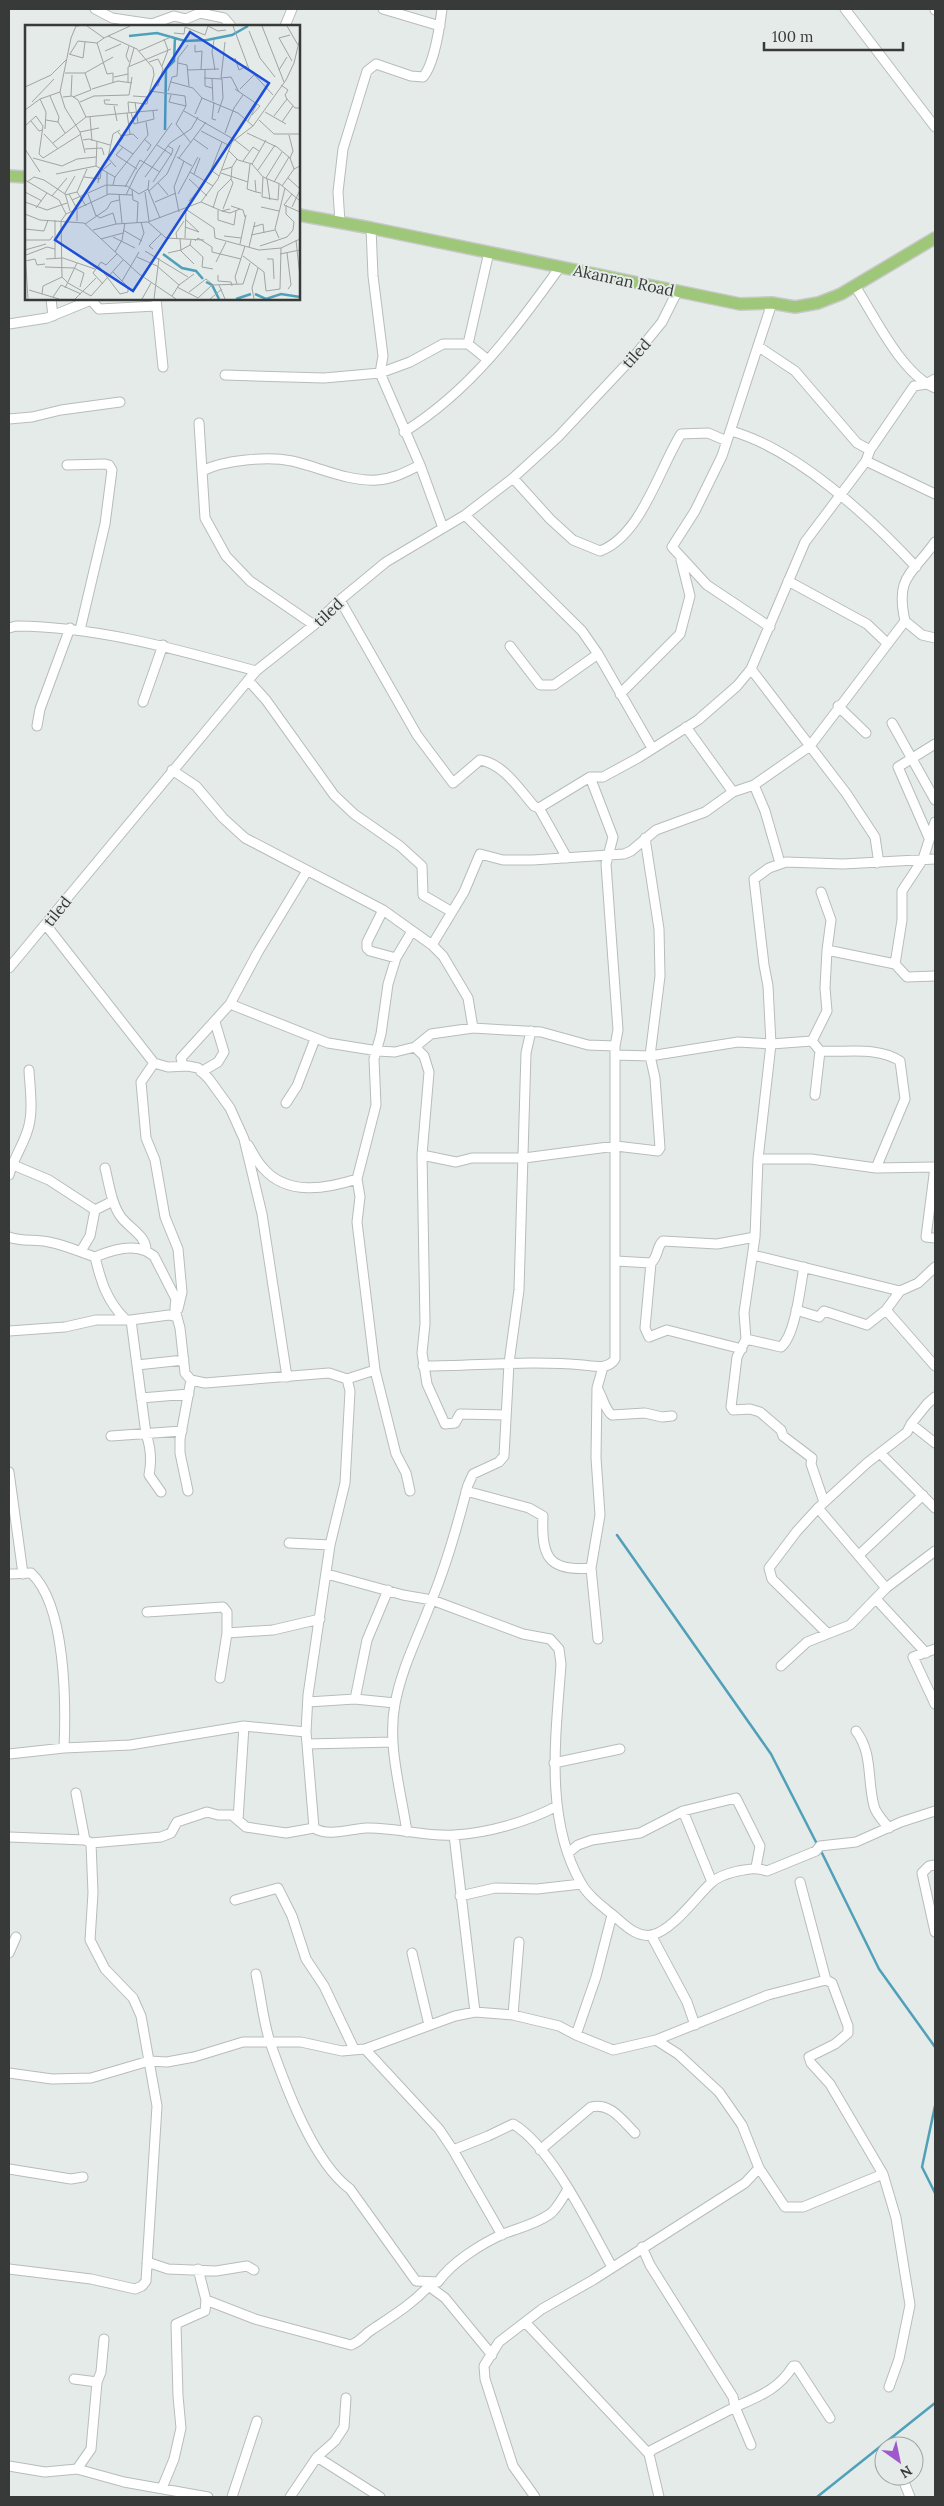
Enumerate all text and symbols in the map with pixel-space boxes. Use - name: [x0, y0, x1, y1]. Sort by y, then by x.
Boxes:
- scale bar: [764, 20, 903, 52]
- inset map: [25, 25, 300, 300]
- text: 100 m: [772, 27, 813, 46]
- street label: Akanran Road: [571, 259, 677, 301]
- street label: tiled: [617, 334, 655, 372]
- street label: tiled: [309, 593, 347, 631]
- street label: tiled: [39, 891, 75, 930]
- north arrow: [874, 2436, 924, 2486]
- text: N: [896, 2461, 916, 2482]

